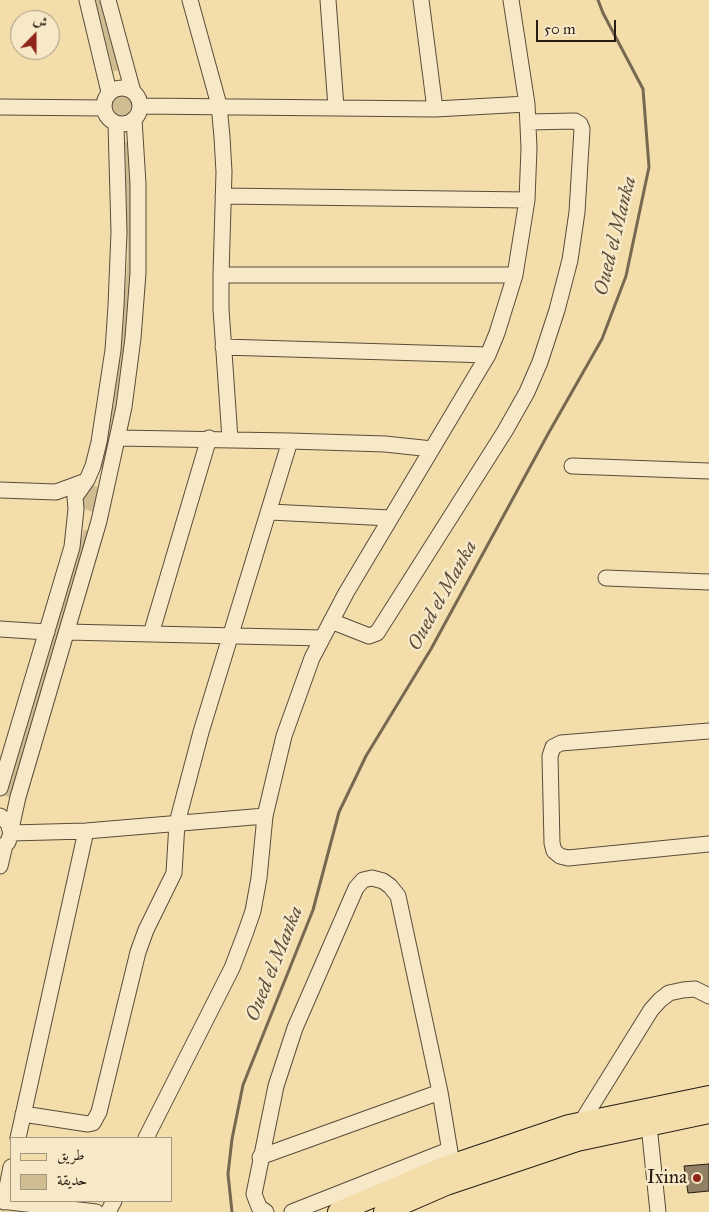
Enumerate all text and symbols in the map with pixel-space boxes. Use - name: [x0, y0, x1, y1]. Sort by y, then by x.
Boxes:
- north arrow: [10, 10, 60, 60]
- scale bar: [539, 10, 619, 42]
- text: ش: [31, 11, 50, 32]
- text: 50 m: [544, 20, 576, 38]
- water label: Oued el Manka: [590, 174, 642, 298]
- water label: Oued el Manka: [403, 537, 483, 655]
- water label: Oued el Manka: [241, 903, 309, 1025]
- legend: [10, 1137, 172, 1202]
- text: طريق: [57, 1146, 84, 1164]
- place label: Ixina: [647, 1167, 687, 1189]
- text: حديقة: [57, 1171, 87, 1189]
- marker: Ixina: [691, 1172, 703, 1184]

